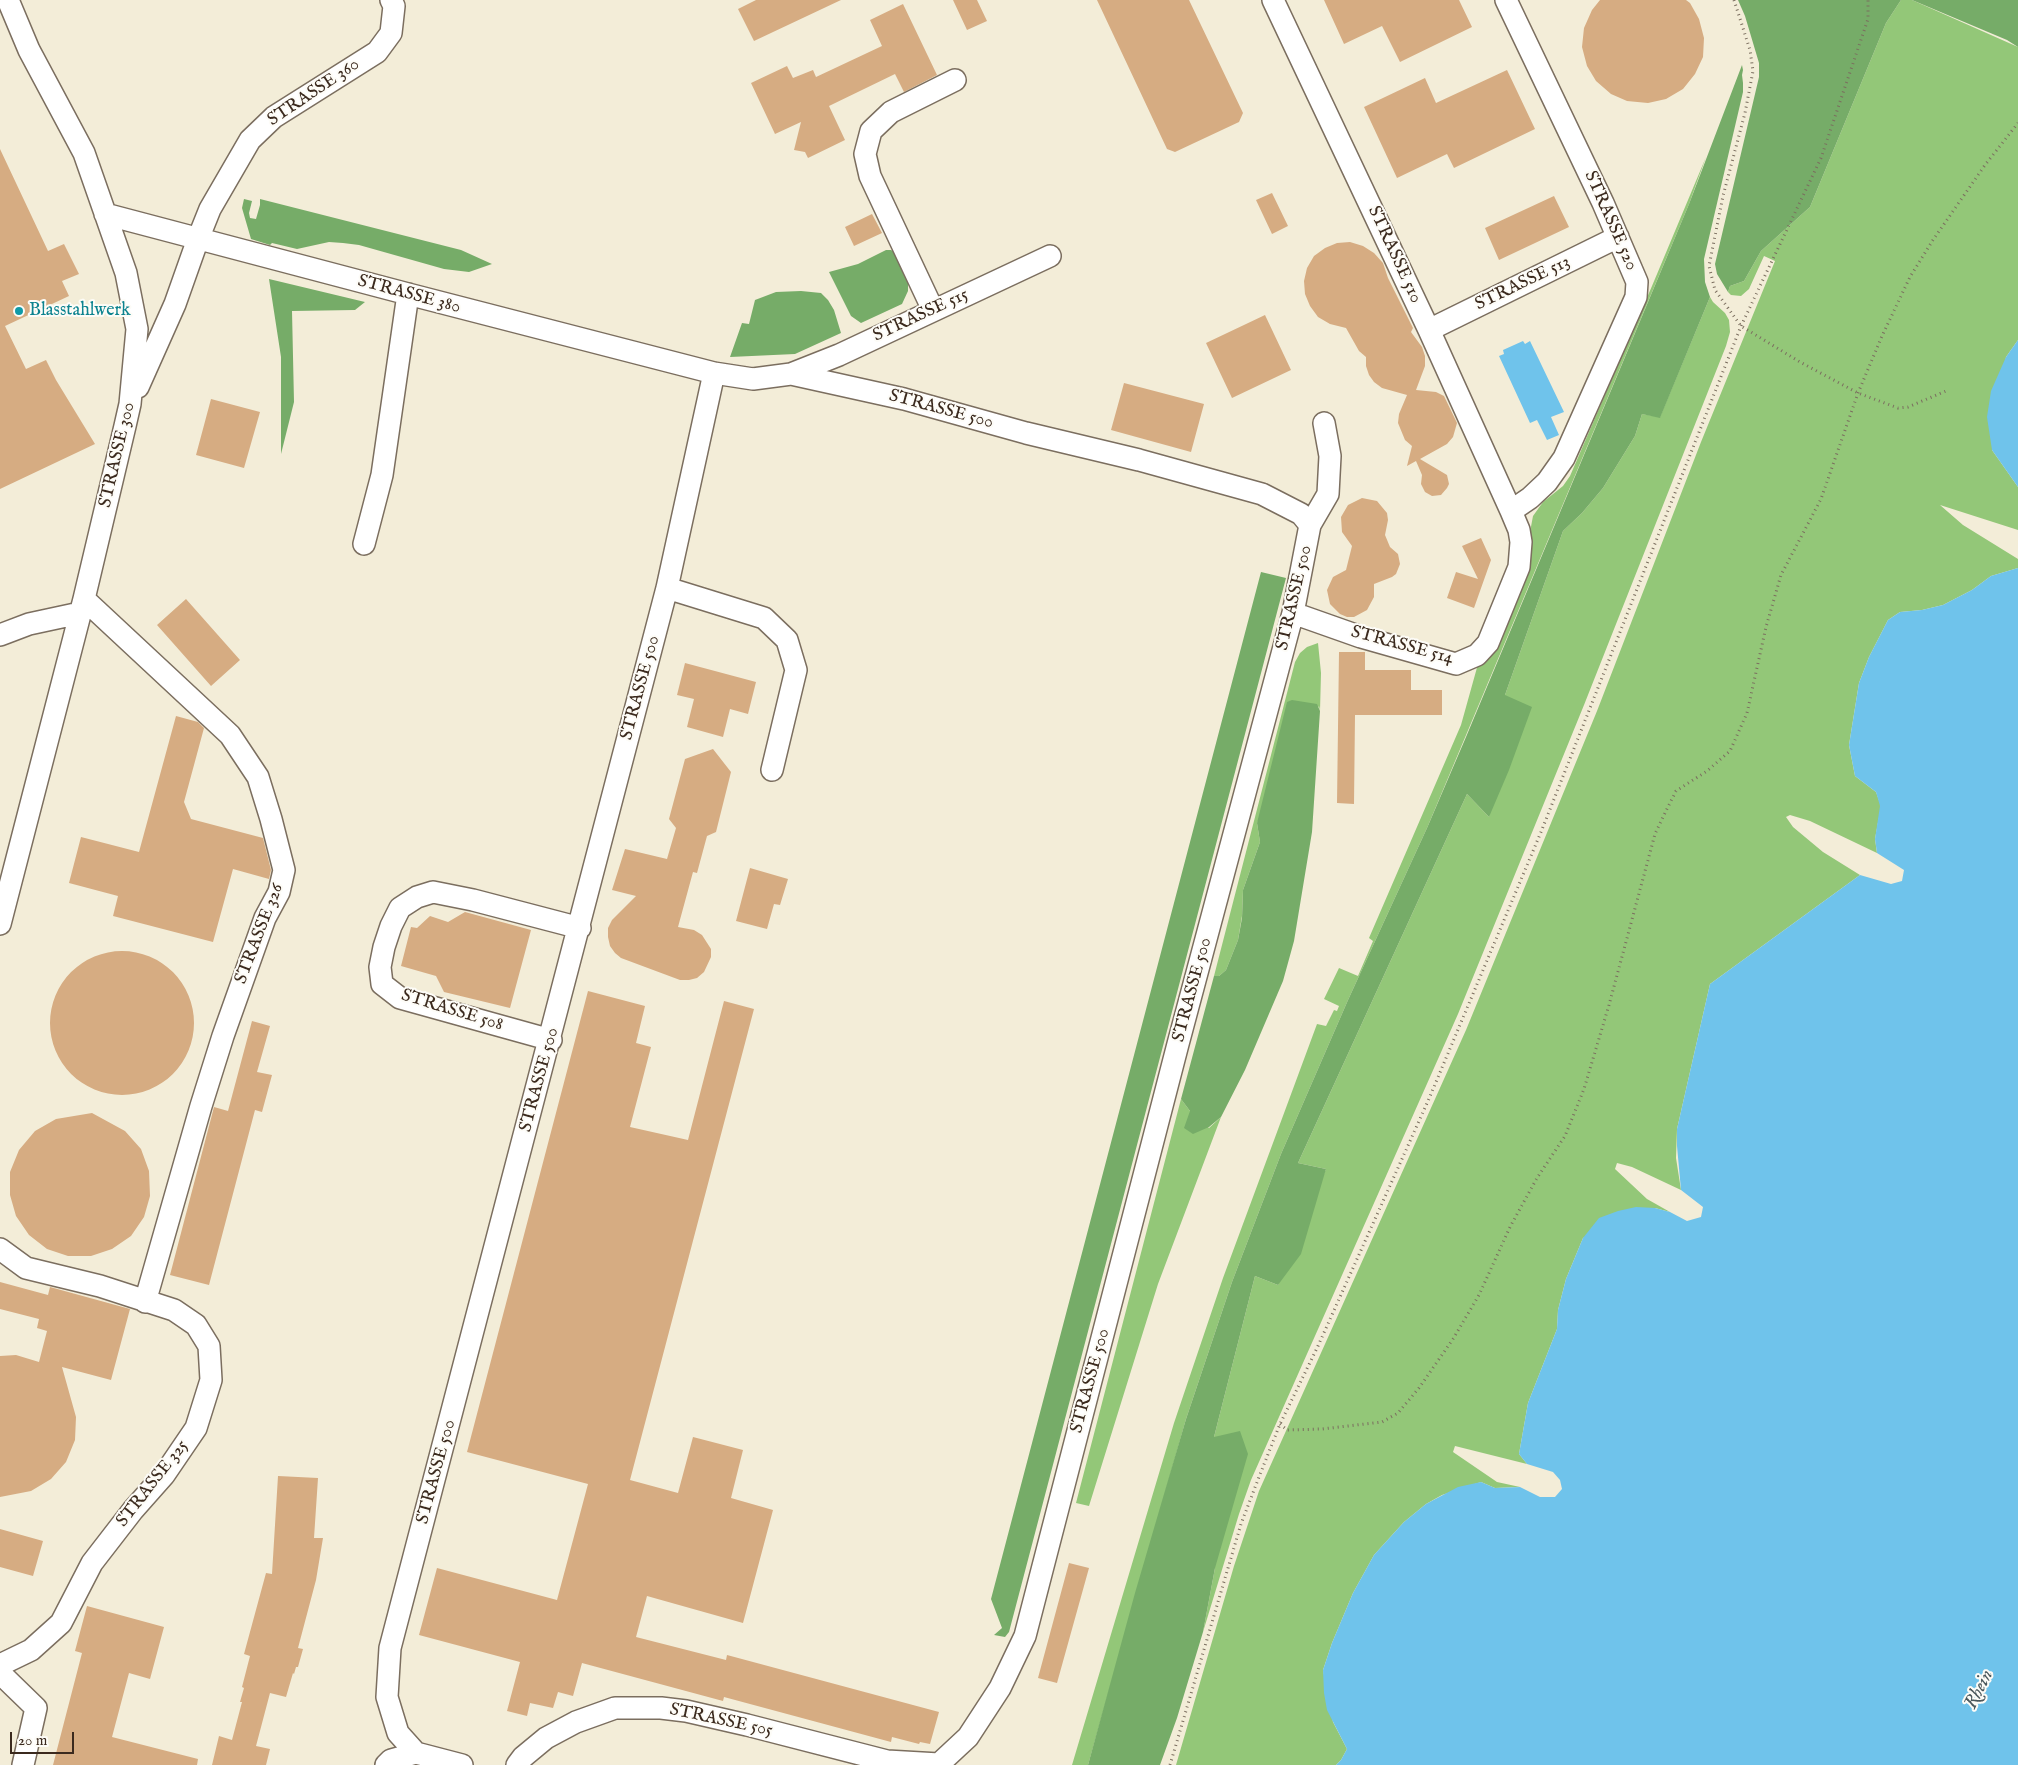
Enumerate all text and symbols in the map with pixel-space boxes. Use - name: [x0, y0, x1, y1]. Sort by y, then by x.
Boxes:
- street label: STRASSE 360: [264, 54, 364, 132]
- street label: STRASSE 520: [1578, 168, 1642, 274]
- street label: STRASSE 510: [1362, 203, 1426, 307]
- street label: STRASSE 513: [1472, 252, 1574, 316]
- street label: STRASSE 380: [355, 271, 463, 319]
- street label: STRASSE 515: [870, 285, 972, 347]
- place label: Blasstahlwerk: [29, 300, 131, 322]
- marker: Blasstahlwerk: [13, 305, 25, 317]
- street label: STRASSE 500: [886, 386, 996, 434]
- street label: STRASSE 300: [95, 400, 141, 510]
- street label: STRASSE 500: [1272, 543, 1318, 653]
- street label: STRASSE 514: [1348, 622, 1456, 670]
- street label: STRASSE 500: [617, 633, 665, 743]
- street label: STRASSE 326: [231, 881, 289, 987]
- street label: STRASSE 500: [1169, 935, 1217, 1045]
- street label: STRASSE 508: [398, 985, 506, 1037]
- street label: STRASSE 500: [516, 1025, 564, 1135]
- street label: STRASSE 500: [1067, 1326, 1115, 1436]
- street label: STRASSE 500: [413, 1417, 461, 1527]
- street label: STRASSE 325: [112, 1436, 194, 1532]
- water label: Rhein: [1961, 1666, 1999, 1714]
- street label: STRASSE 505: [668, 1700, 774, 1742]
- scale bar: [12, 1722, 76, 1754]
- text: 20 m: [18, 1731, 47, 1750]

